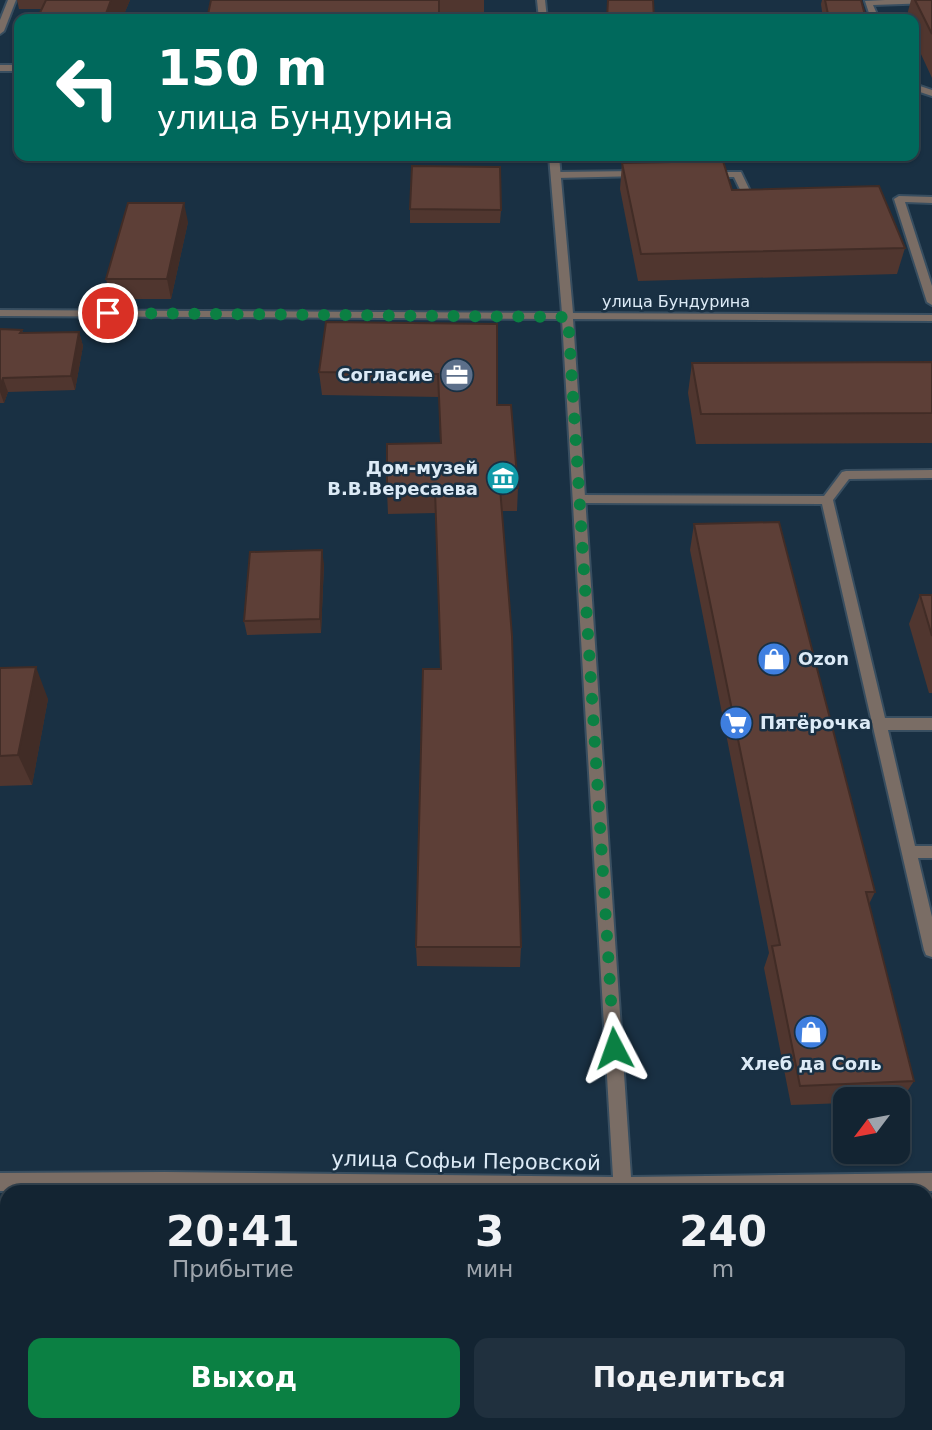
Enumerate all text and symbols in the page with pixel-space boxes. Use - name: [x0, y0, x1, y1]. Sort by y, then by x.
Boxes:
- text: 150 m: [157, 40, 327, 97]
- icon: left: [42, 42, 133, 133]
- text: улица Бундурина: [157, 99, 453, 137]
- pin: [78, 283, 138, 343]
- street label: улица Бундурина: [602, 292, 750, 311]
- icon: arrive: [89, 294, 127, 332]
- office icon: Согласие: [438, 356, 476, 394]
- place label: Согласие: [337, 364, 433, 385]
- place label: Дом-музей В.В.Вересаева: [327, 457, 478, 499]
- museum icon: Дом-музей В.В.Вересаева: [484, 459, 522, 497]
- shop icon: Ozon: [755, 640, 793, 678]
- place label: Ozon: [798, 648, 849, 669]
- supermarket icon: Пятёрочка: [717, 704, 755, 742]
- place label: Пятёрочка: [760, 712, 871, 733]
- position arrow: [577, 1011, 651, 1085]
- shop icon: Хлеб да Соль: [792, 1013, 830, 1051]
- place label: Хлеб да Соль: [740, 1053, 882, 1074]
- north arrow: [833, 1087, 910, 1164]
- map controls: [833, 1087, 910, 1164]
- street label: улица Софьи Перовской: [331, 1147, 601, 1175]
- text: 20:41: [166, 1207, 300, 1256]
- text: 3: [475, 1207, 504, 1256]
- text: 240: [679, 1207, 767, 1256]
- text: Прибытие: [172, 1256, 294, 1282]
- text: мин: [466, 1256, 513, 1282]
- text: m: [712, 1256, 734, 1282]
- button: Выход: [28, 1338, 460, 1418]
- button: Поделиться: [474, 1338, 905, 1418]

